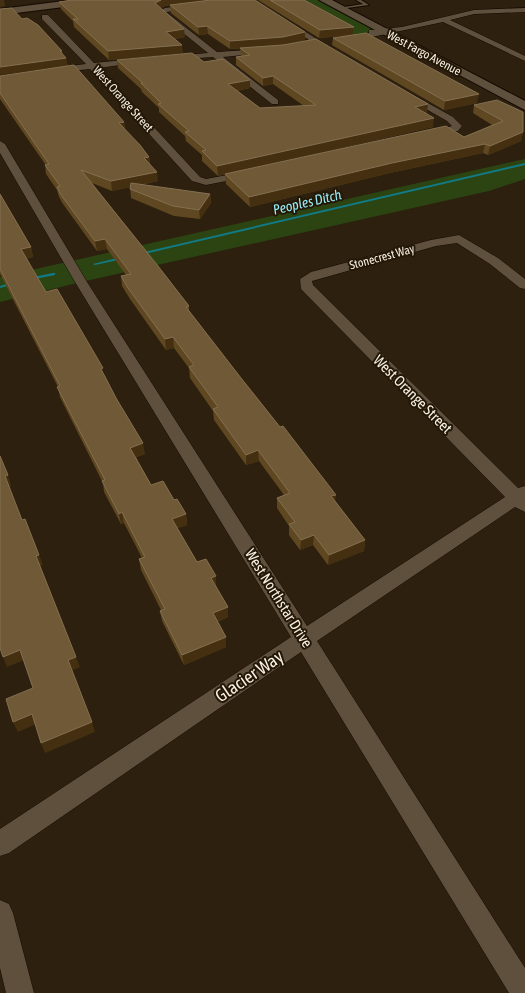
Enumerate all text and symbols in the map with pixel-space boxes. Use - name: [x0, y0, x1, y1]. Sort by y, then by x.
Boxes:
- street label: West Fargo Avenue: [385, 28, 463, 78]
- street label: West Orange Street: [90, 63, 156, 135]
- water label: Peoples Ditch: [271, 186, 343, 218]
- street label: Stonecrest Way: [348, 242, 416, 272]
- street label: West Orange Street: [370, 351, 456, 437]
- street label: West Northstar Drive: [242, 546, 316, 651]
- street label: Glacier Way: [211, 646, 287, 706]

